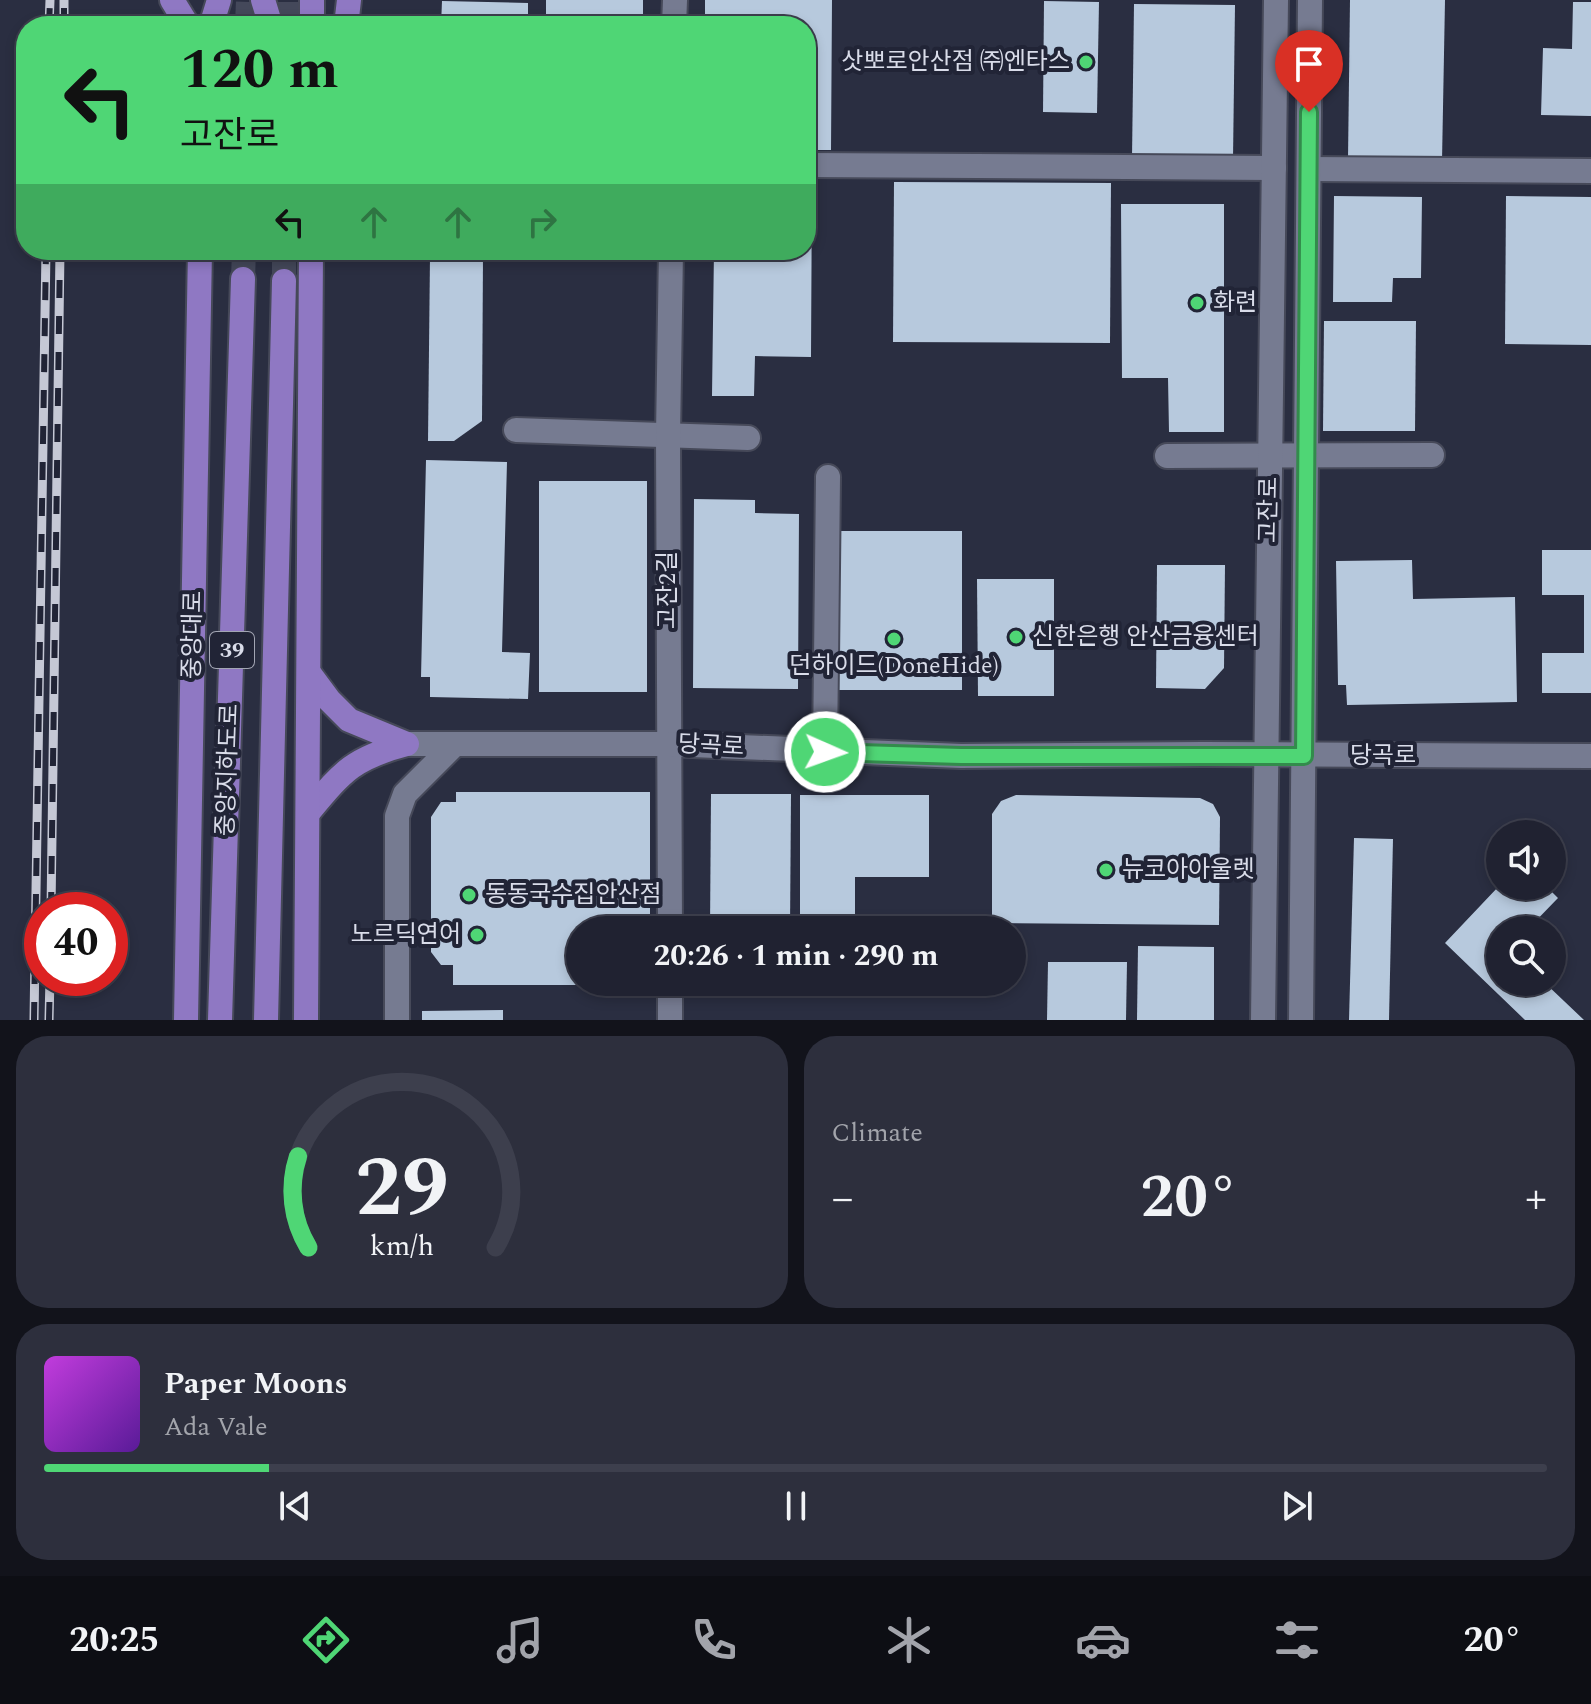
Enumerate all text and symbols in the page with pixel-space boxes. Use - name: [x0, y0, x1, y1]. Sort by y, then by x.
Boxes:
- text: 120 m: [180, 28, 339, 113]
- pin: [1275, 30, 1343, 112]
- icon: arrive: [1287, 42, 1331, 86]
- place label: 삿뽀로안산점 ㈜엔타스: [841, 44, 1070, 80]
- icon: left: [48, 48, 152, 152]
- marker: 삿뽀로안산점 ㈜엔타스: [1077, 53, 1095, 71]
- text: 고잔로: [180, 109, 279, 164]
- icon: left: [268, 200, 312, 244]
- icon: ahead: [352, 200, 396, 244]
- icon: ahead: [436, 200, 480, 244]
- icon: right: [520, 200, 564, 244]
- place label: 화련: [1213, 285, 1257, 321]
- marker: 화련: [1188, 294, 1206, 312]
- street label: 고잔로: [1250, 477, 1288, 543]
- street label: 고잔2길: [650, 551, 686, 629]
- street label: 중앙대로: [174, 591, 212, 679]
- place label: 신한은행 안산금융센터: [1032, 619, 1259, 655]
- marker: 신한은행 안산금융센터: [1007, 628, 1025, 646]
- marker: 던하이드(DoneHide): [885, 630, 903, 648]
- road number: 39: [210, 632, 254, 668]
- place label: 던하이드(DoneHide): [789, 648, 999, 684]
- street label: 중앙지하도로: [208, 703, 248, 837]
- position arrow: [783, 710, 867, 794]
- street label: 당곡로: [677, 726, 745, 766]
- street label: 당곡로: [1350, 738, 1416, 774]
- map controls: [1486, 820, 1566, 996]
- button: sound: [1486, 820, 1566, 900]
- place label: 뉴코아아울렛: [1122, 852, 1254, 888]
- marker: 뉴코아아울렛: [1097, 861, 1115, 879]
- place label: 동동국수집안산점: [485, 877, 662, 913]
- marker: 동동국수집안산점: [460, 886, 478, 904]
- speed limit sign: 40: [24, 892, 128, 996]
- button: search: [1486, 916, 1566, 996]
- place label: 노르딕연어: [351, 917, 461, 953]
- marker: 노르딕연어: [468, 926, 486, 944]
- text: 20:26 · 1 min · 290 m: [653, 933, 939, 979]
- text: Climate: [832, 1113, 923, 1153]
- text: 29: [355, 1126, 448, 1253]
- text: 20°: [1141, 1152, 1238, 1244]
- text: −: [832, 1165, 854, 1232]
- text: +: [1525, 1165, 1547, 1232]
- text: km/h: [370, 1225, 434, 1268]
- text: Paper Moons: [164, 1361, 348, 1407]
- text: Ada Vale: [164, 1407, 267, 1447]
- icon: previous: [273, 1484, 317, 1528]
- icon: pause: [774, 1484, 818, 1528]
- icon: next: [1275, 1484, 1319, 1528]
- icon: directions: [298, 1612, 354, 1668]
- icon: music: [492, 1612, 548, 1668]
- icon: phone: [686, 1612, 742, 1668]
- icon: climate: [881, 1612, 937, 1668]
- icon: car: [1075, 1612, 1131, 1668]
- icon: filters: [1269, 1612, 1325, 1668]
- text: 20:25: [69, 1613, 160, 1668]
- text: 20°: [1463, 1613, 1522, 1668]

